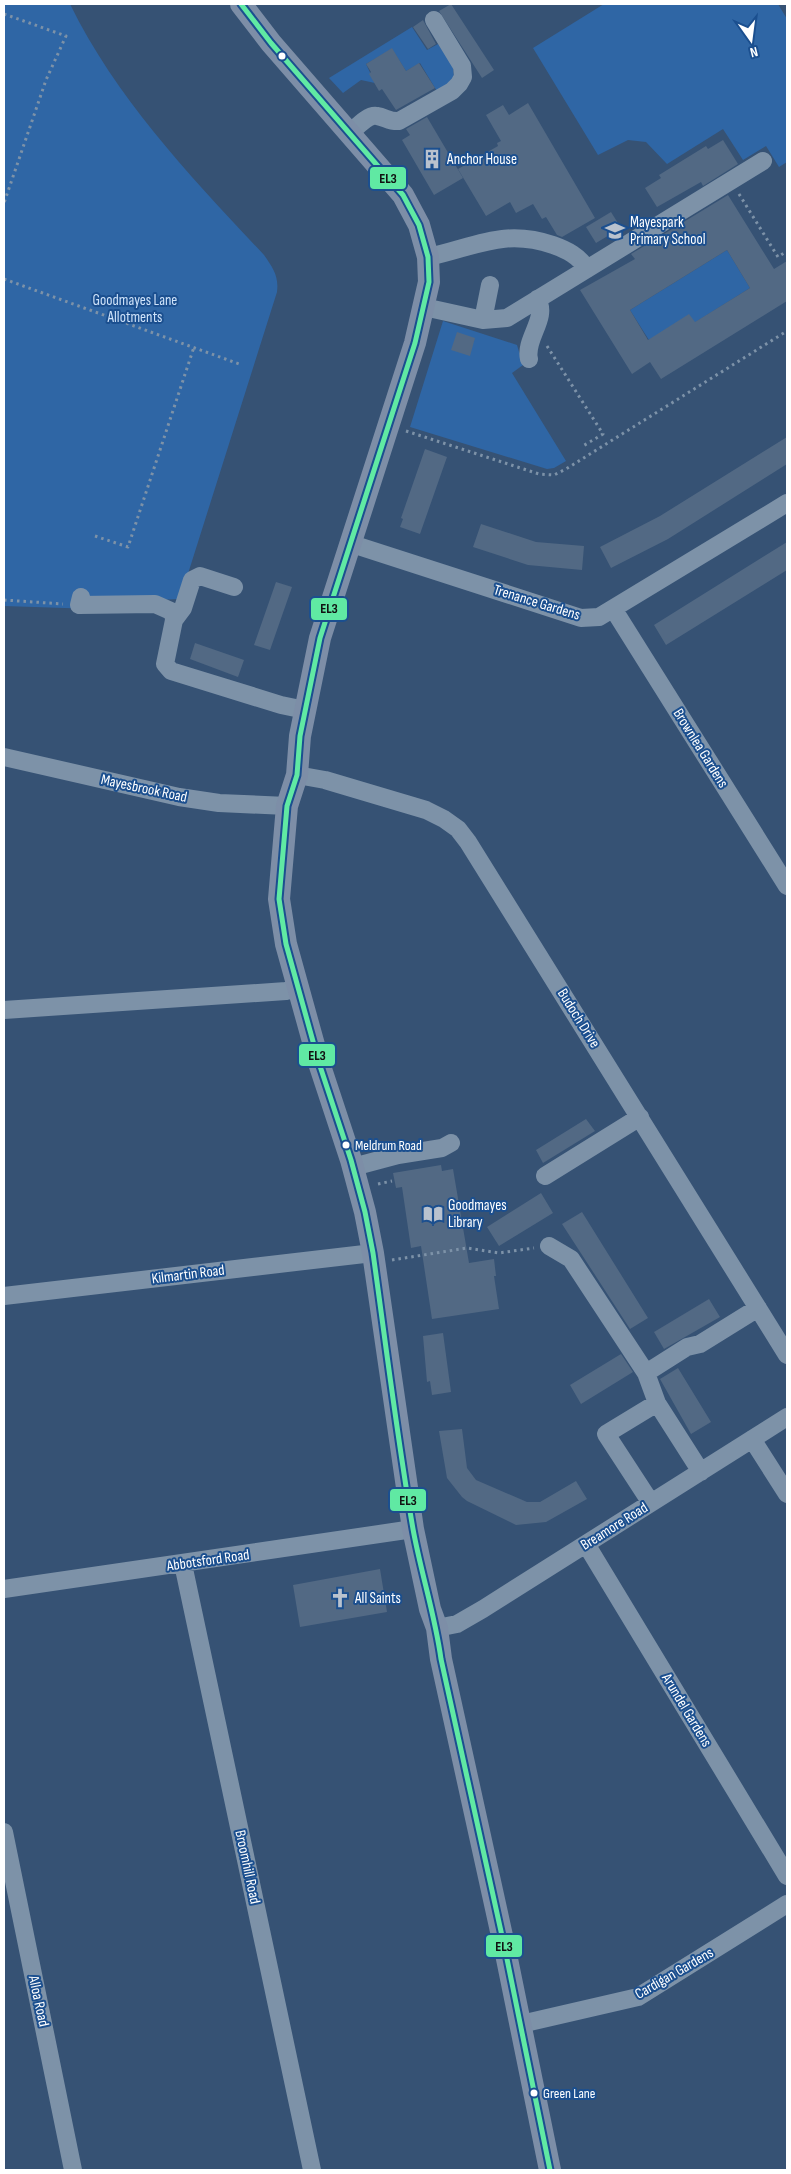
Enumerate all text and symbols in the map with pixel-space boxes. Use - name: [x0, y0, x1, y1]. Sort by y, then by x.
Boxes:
- north arrow: [726, 15, 776, 65]
- text: N: [748, 43, 760, 61]
- unlabelled marker: [277, 51, 287, 61]
- building icon: Anchor House: [421, 148, 443, 170]
- place label: Anchor House: [446, 150, 517, 169]
- line badge: EL3: [369, 166, 407, 190]
- text: EL3: [379, 170, 397, 187]
- place label: Mayespark Primary School: [630, 213, 706, 249]
- school or university icon: Mayespark Primary School: [604, 220, 626, 242]
- park label: Goodmayes Lane Allotments: [93, 291, 177, 327]
- street label: Trenance Gardens: [491, 580, 582, 625]
- line badge: EL3: [310, 597, 348, 621]
- text: EL3: [320, 600, 338, 617]
- street label: Brownlea Gardens: [669, 705, 732, 791]
- street label: Mayesbrook Road: [99, 770, 189, 807]
- street label: Budoch Drive: [553, 985, 604, 1051]
- line badge: EL3: [298, 1043, 336, 1067]
- text: EL3: [308, 1047, 326, 1064]
- place label: Meldrum Road: [355, 1137, 422, 1154]
- marker: Meldrum Road: [341, 1140, 351, 1150]
- place label: Goodmayes Library: [448, 1196, 507, 1232]
- library icon: Goodmayes Library: [422, 1203, 444, 1225]
- street label: Kilmartin Road: [150, 1261, 226, 1288]
- line badge: EL3: [389, 1488, 427, 1512]
- text: EL3: [399, 1492, 417, 1509]
- street label: Breamore Road: [577, 1498, 651, 1555]
- street label: Abbotsford Road: [165, 1545, 251, 1576]
- church icon: All Saints: [329, 1587, 351, 1609]
- place label: All Saints: [354, 1589, 401, 1608]
- street label: Arundel Gardens: [657, 1669, 716, 1751]
- street label: Broomhill Road: [230, 1828, 265, 1906]
- line badge: EL3: [485, 1934, 523, 1958]
- text: EL3: [495, 1938, 513, 1955]
- street label: Cardigan Gardens: [632, 1943, 717, 2004]
- street label: Alloa Road: [24, 1973, 53, 2028]
- place label: Green Lane: [543, 2085, 595, 2102]
- marker: Green Lane: [529, 2088, 539, 2098]

